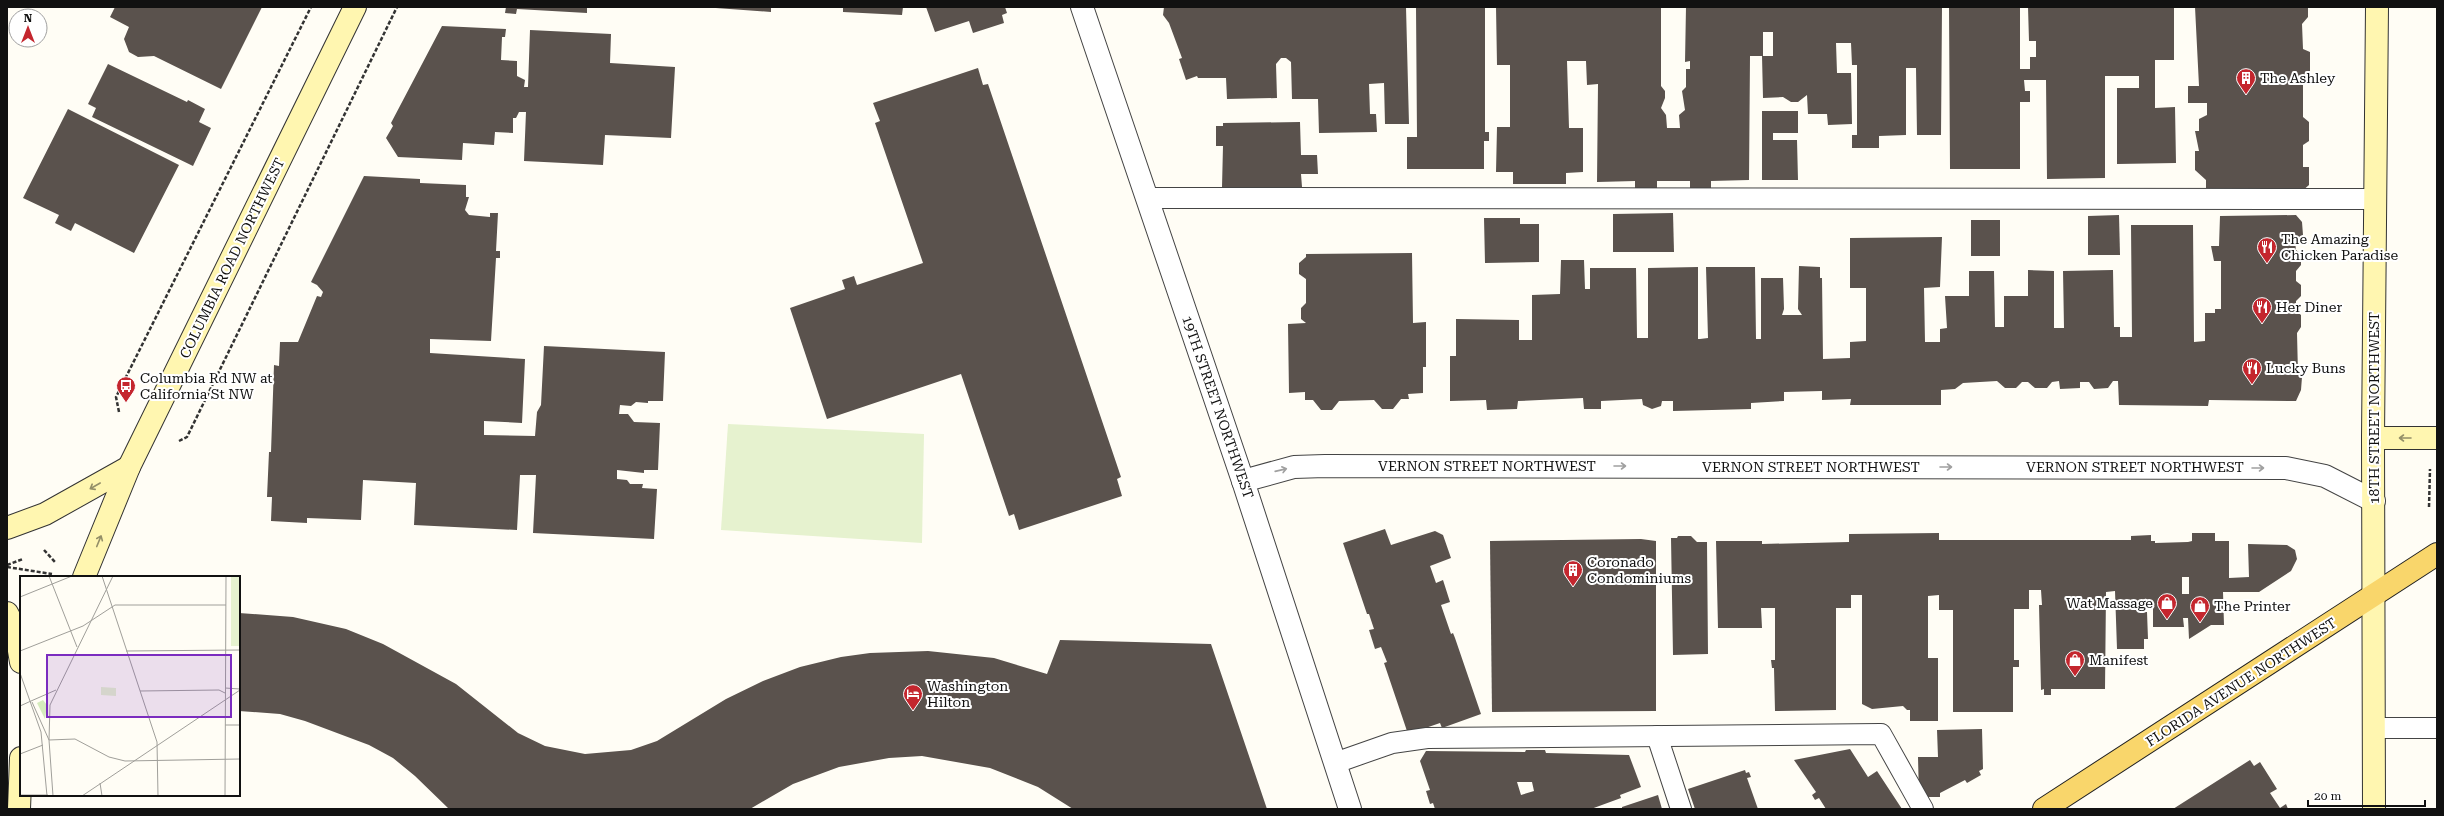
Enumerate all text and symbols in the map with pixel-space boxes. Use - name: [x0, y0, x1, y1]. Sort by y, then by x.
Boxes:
- north arrow: [8, 8, 48, 48]
- text: N: [24, 12, 33, 25]
- building icon: The Ashley: [2235, 67, 2257, 95]
- place label: The Ashley: [2260, 70, 2336, 86]
- street label: COLUMBIA ROAD NORTHWEST: [176, 155, 288, 361]
- place label: The Amazing Chicken Paradise: [2281, 231, 2398, 263]
- restaurant icon: The Amazing Chicken Paradise: [2256, 236, 2278, 264]
- restaurant icon: Her Diner: [2251, 296, 2273, 324]
- place label: Her Diner: [2276, 299, 2343, 315]
- street label: 18TH STREET NORTHWEST: [2366, 312, 2382, 504]
- street label: 19TH STREET NORTHWEST: [1179, 313, 1257, 501]
- restaurant icon: Lucky Buns: [2241, 357, 2263, 385]
- place label: Lucky Buns: [2266, 360, 2346, 376]
- place label: Columbia Rd NW at California St NW: [140, 370, 273, 402]
- bus stop icon: Columbia Rd NW at California St NW: [115, 375, 137, 403]
- one-way arrow: [2399, 434, 2412, 442]
- street label: VERNON STREET NORTHWEST: [1378, 458, 1596, 474]
- street label: VERNON STREET NORTHWEST: [1702, 459, 1920, 475]
- street label: VERNON STREET NORTHWEST: [2026, 459, 2244, 475]
- one-way arrow: [1613, 462, 1626, 470]
- one-way arrow: [1939, 463, 1952, 471]
- one-way arrow: [2251, 464, 2264, 472]
- one-way arrow: [1274, 466, 1287, 473]
- one-way arrow: [90, 483, 102, 491]
- one-way arrow: [96, 535, 103, 547]
- place label: Coronado Condominiums: [1587, 554, 1692, 586]
- building icon: Coronado Condominiums: [1562, 559, 1584, 587]
- inset map: [20, 576, 240, 796]
- shop icon: Wat Massage: [2156, 592, 2178, 620]
- place label: Wat Massage: [2066, 595, 2153, 611]
- shop icon: The Printer: [2189, 595, 2211, 623]
- place label: The Printer: [2214, 598, 2291, 614]
- street label: FLORIDA AVENUE NORTHWEST: [2143, 614, 2339, 750]
- shop icon: Manifest: [2064, 649, 2086, 677]
- place label: Manifest: [2089, 652, 2148, 668]
- place label: Washington Hilton: [927, 678, 1008, 710]
- hotel icon: Washington Hilton: [902, 683, 924, 711]
- scale bar: [2308, 782, 2425, 808]
- text: 20 m: [2314, 789, 2341, 803]

